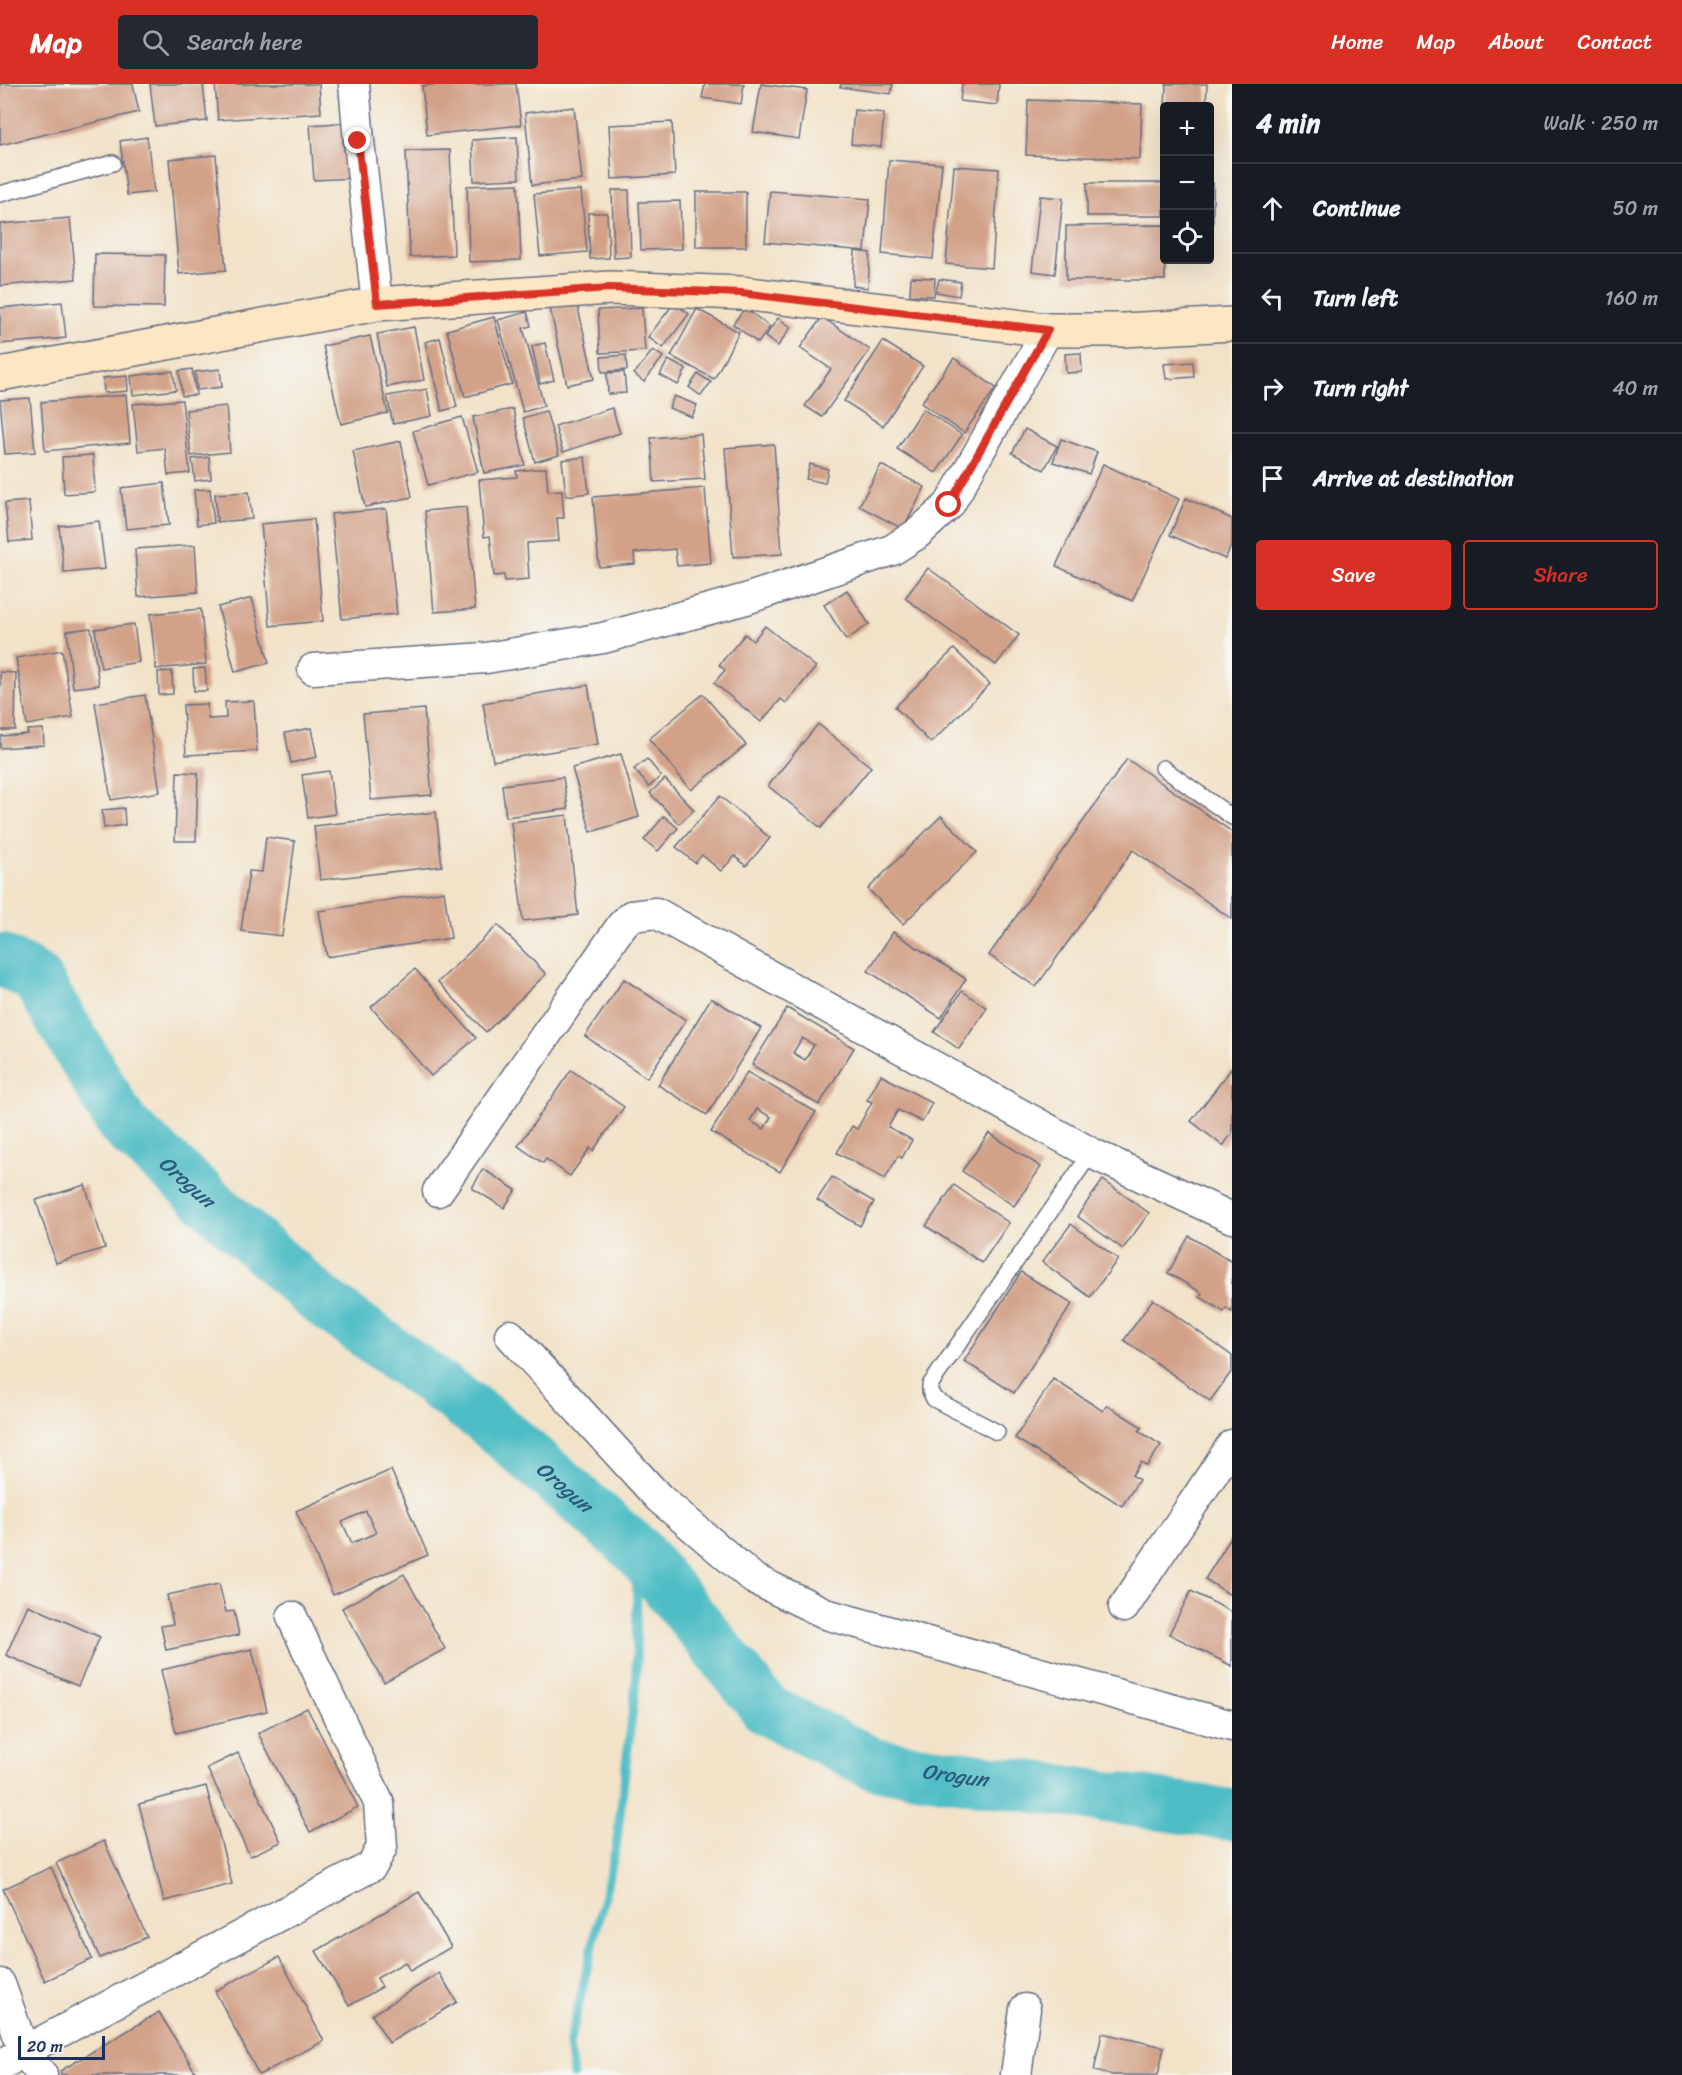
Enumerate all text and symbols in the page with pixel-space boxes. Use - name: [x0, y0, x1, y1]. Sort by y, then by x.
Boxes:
- search box: [118, 15, 538, 69]
- text: Map: [30, 18, 82, 67]
- text: Search here: [187, 23, 303, 62]
- text: Home: [1331, 23, 1383, 61]
- text: Map: [1416, 23, 1455, 61]
- text: About: [1488, 23, 1545, 61]
- text: Contact: [1578, 23, 1652, 61]
- icon: search: [139, 26, 172, 59]
- text: 4 min: [1256, 100, 1320, 146]
- map controls: [1160, 102, 1214, 264]
- button: +: [1160, 102, 1214, 156]
- text: Walk · 250 m: [1544, 106, 1658, 141]
- route end: [344, 127, 370, 153]
- button: −: [1160, 156, 1214, 210]
- text: Continue: [1313, 189, 1401, 228]
- text: 50 m: [1613, 191, 1658, 226]
- icon: ahead: [1256, 192, 1289, 225]
- button: locate: [1160, 210, 1214, 264]
- text: Turn left: [1313, 279, 1398, 318]
- text: 160 m: [1605, 281, 1658, 316]
- icon: left: [1256, 282, 1289, 315]
- text: Turn right: [1313, 369, 1408, 408]
- text: 40 m: [1612, 371, 1658, 406]
- icon: right: [1256, 372, 1289, 405]
- text: Arrive at destination: [1313, 459, 1514, 498]
- icon: arrive: [1256, 462, 1289, 495]
- route start: [935, 491, 961, 517]
- button: Save: [1256, 540, 1451, 610]
- button: Share: [1463, 540, 1658, 610]
- water label: Orogun: [149, 1146, 226, 1220]
- water label: Orogun: [527, 1451, 604, 1525]
- water label: Orogun: [920, 1752, 993, 1799]
- text: 20 m: [27, 2032, 63, 2061]
- scale bar: [18, 2033, 105, 2060]

